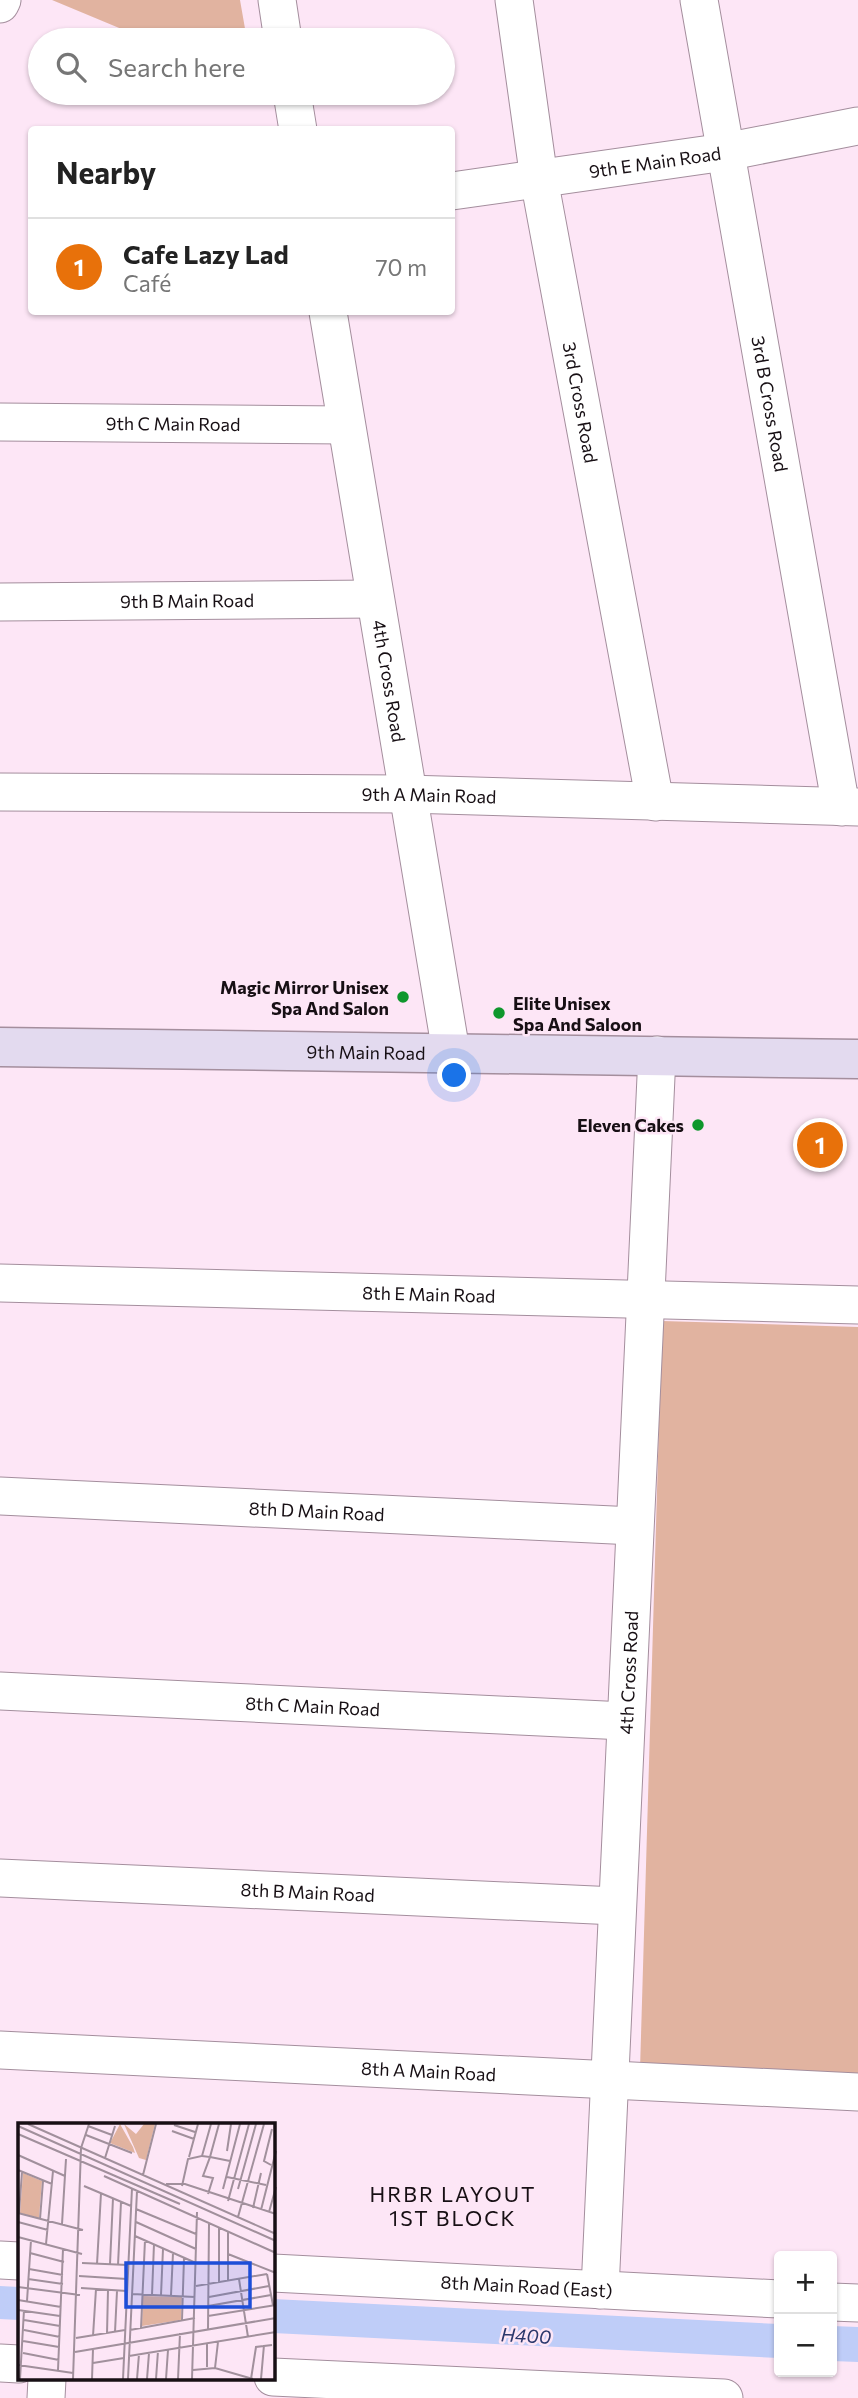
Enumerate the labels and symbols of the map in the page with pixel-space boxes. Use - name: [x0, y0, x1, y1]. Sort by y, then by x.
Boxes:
- street label: 9th E Main Road: [587, 142, 722, 182]
- street label: 3rd B Cross Road: [747, 334, 793, 474]
- street label: 3rd Cross Road: [559, 340, 603, 465]
- street label: 9th C Main Road: [105, 412, 241, 435]
- street label: 9th B Main Road: [120, 589, 254, 612]
- street label: 4th Cross Road: [368, 618, 410, 744]
- street label: 9th A Main Road: [361, 783, 497, 808]
- place label: Magic Mirror Unisex Spa And Salon: [220, 976, 389, 1019]
- marker: Magic Mirror Unisex Spa And Salon: [395, 989, 411, 1005]
- place label: Elite Unisex Spa And Saloon: [513, 992, 642, 1035]
- marker: Elite Unisex Spa And Saloon: [491, 1005, 507, 1021]
- street label: 9th Main Road: [306, 1040, 426, 1064]
- your location: [437, 1058, 471, 1092]
- place label: Eleven Cakes: [577, 1114, 684, 1136]
- marker: Eleven Cakes: [690, 1117, 706, 1133]
- pin: 1: [797, 1119, 843, 1171]
- street label: 8th E Main Road: [362, 1281, 496, 1307]
- street label: 8th D Main Road: [248, 1497, 385, 1525]
- street label: 4th Cross Road: [615, 1610, 642, 1735]
- street label: 8th C Main Road: [245, 1692, 381, 1720]
- street label: 8th B Main Road: [240, 1878, 375, 1906]
- street label: 8th A Main Road: [361, 2057, 496, 2085]
- inset map: [18, 2123, 275, 2380]
- district label: HRBR LAYOUT 1ST BLOCK: [370, 2181, 536, 2230]
- street label: 8th Main Road (East): [440, 2271, 613, 2301]
- water label: H400: [500, 2322, 552, 2348]

